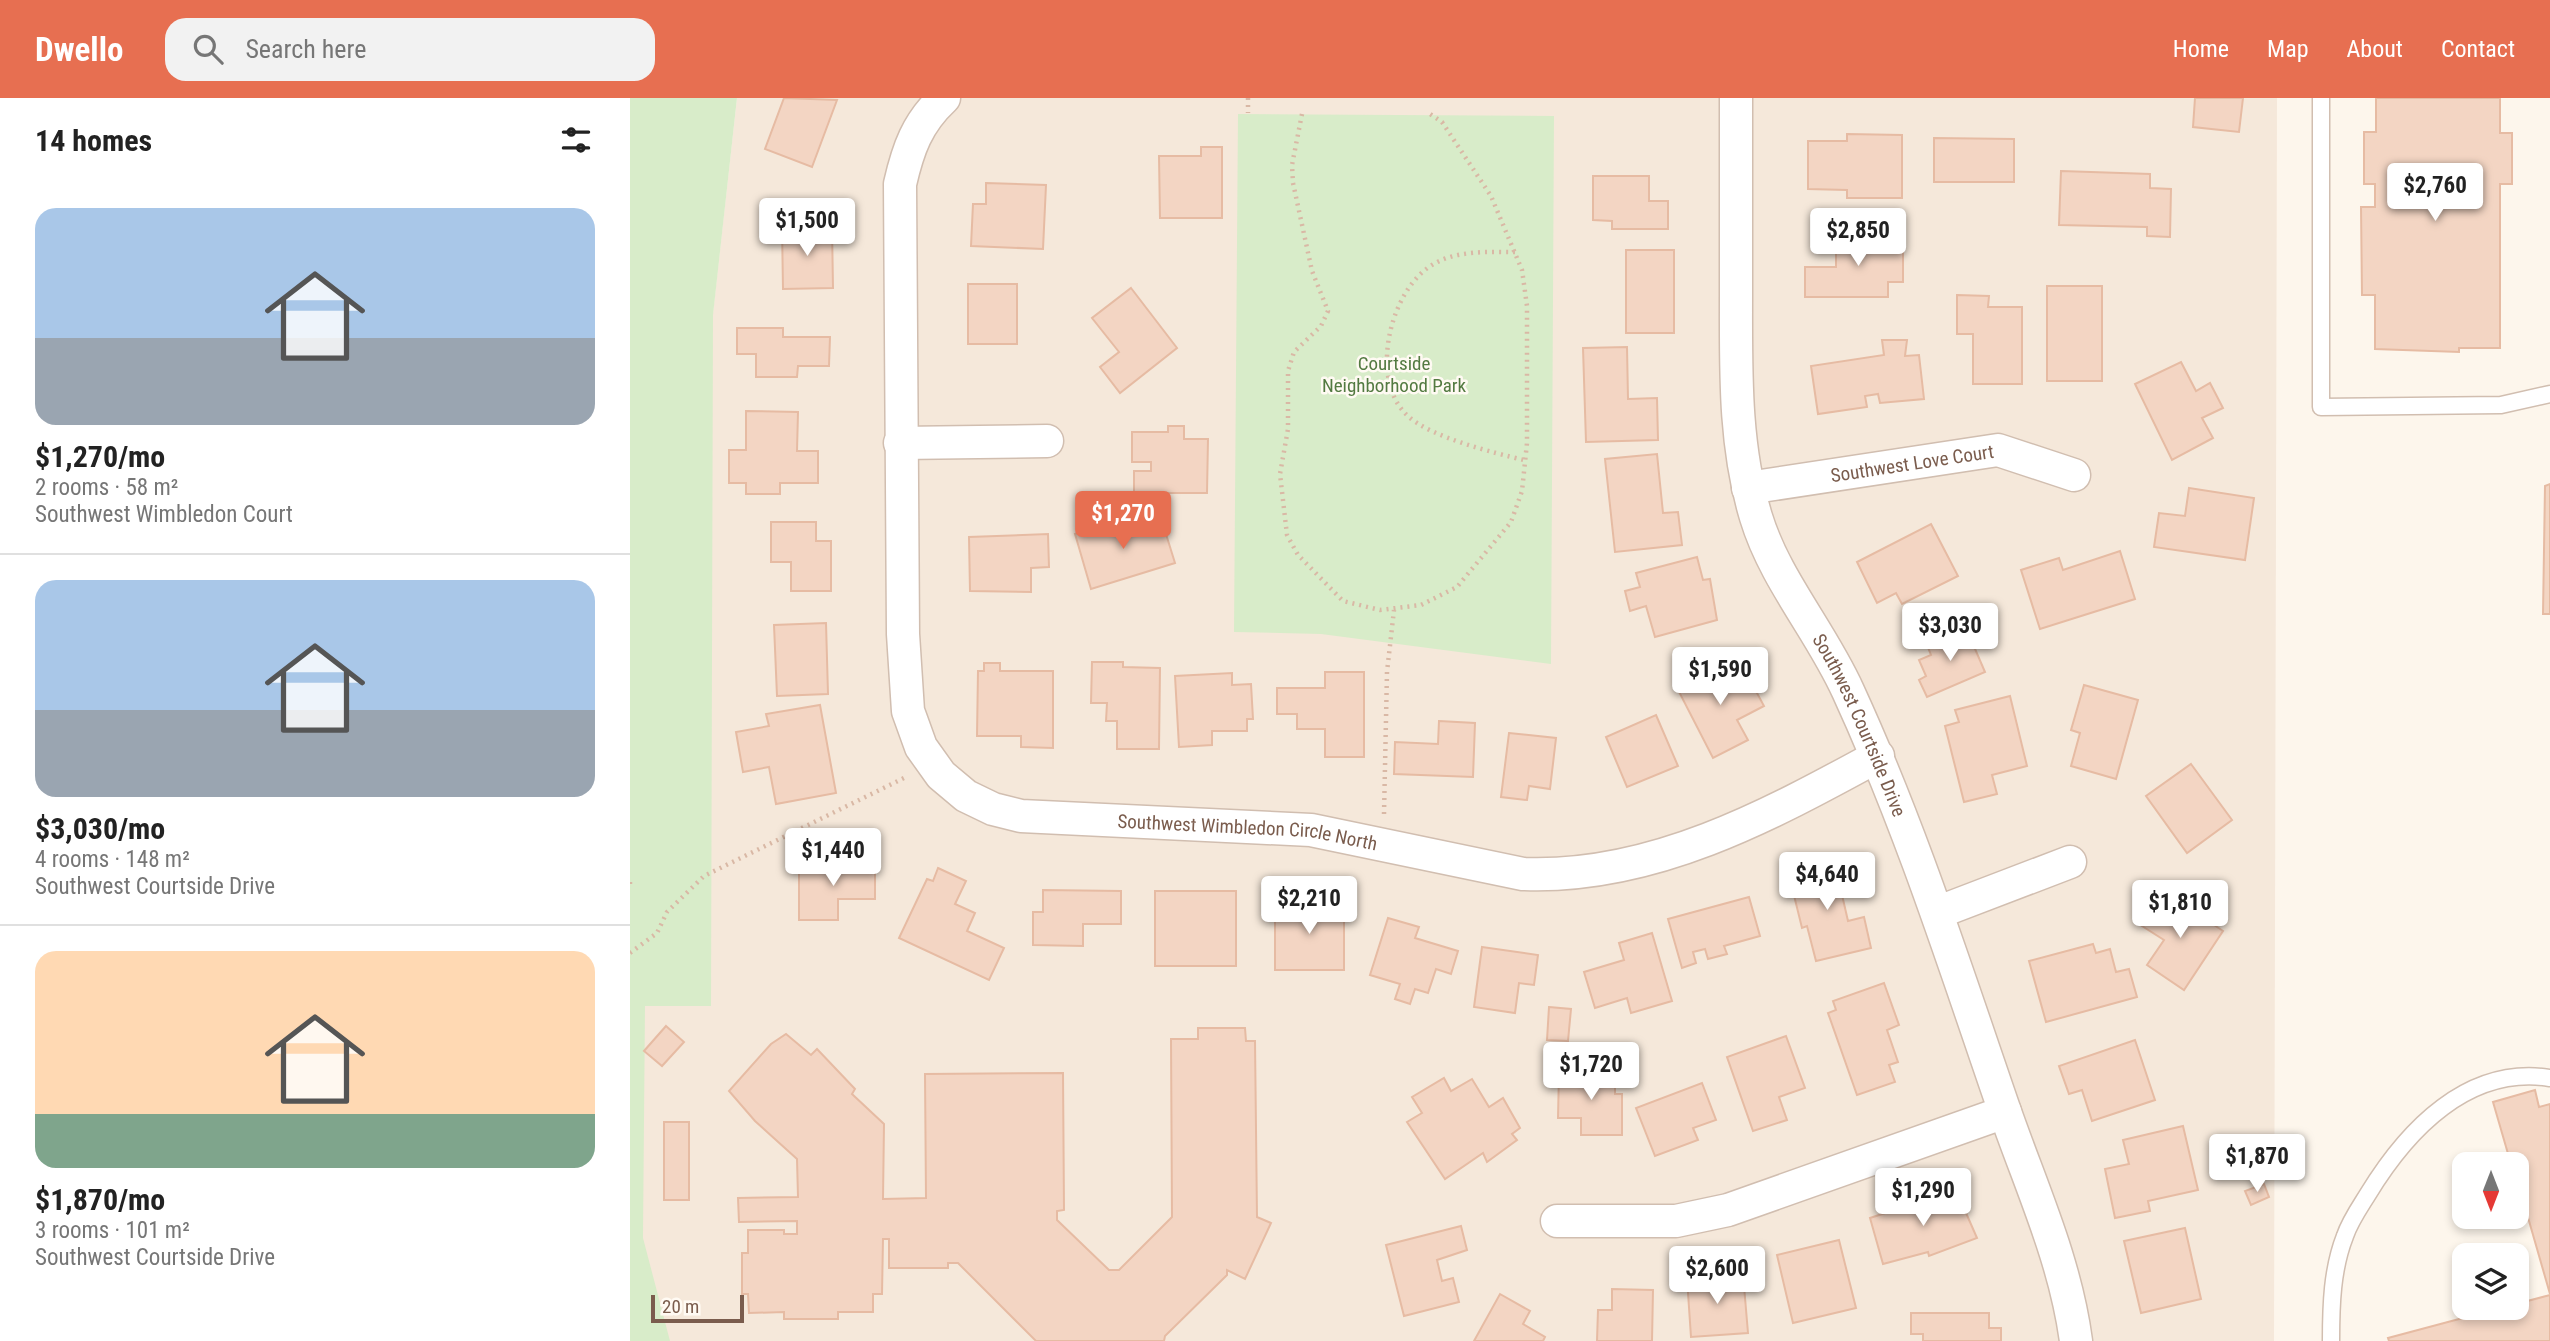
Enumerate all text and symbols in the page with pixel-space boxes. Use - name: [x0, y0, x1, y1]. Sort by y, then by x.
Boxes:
- search box: [165, 18, 655, 81]
- text: Dwello: [35, 30, 123, 69]
- icon: search: [189, 30, 227, 68]
- text: Search here: [245, 34, 366, 64]
- text: Home: [2173, 35, 2229, 63]
- text: Map: [2267, 35, 2309, 63]
- text: About: [2347, 35, 2403, 63]
- text: Contact: [2441, 35, 2515, 63]
- icon: filters: [557, 121, 595, 159]
- text: 14 homes: [35, 123, 152, 158]
- pin: $2,760: [2378, 164, 2492, 223]
- text: $2,760: [2403, 172, 2467, 199]
- pin: $1,500: [750, 198, 864, 258]
- text: $1,500: [775, 207, 839, 234]
- pin: $2,850: [1801, 208, 1915, 268]
- text: $2,850: [1826, 217, 1890, 244]
- icon: home: [252, 253, 378, 379]
- park label: Courtside Neighborhood Park: [1322, 352, 1467, 397]
- text: $1,270/mo: [35, 439, 165, 474]
- street label: Southwest Love Court: [1829, 439, 1995, 487]
- text: 2 rooms · 58 m²: [35, 474, 178, 501]
- pin: $1,270: [1066, 491, 1180, 551]
- text: $1,270: [1091, 500, 1155, 527]
- text: Southwest Wimbledon Court: [35, 501, 293, 528]
- pin: $3,030: [1893, 603, 2007, 663]
- text: $3,030: [1918, 612, 1982, 639]
- icon: home: [252, 625, 378, 751]
- street label: Southwest Courtside Drive: [1808, 630, 1911, 820]
- pin: $1,590: [1663, 648, 1777, 707]
- text: $1,590: [1688, 656, 1752, 683]
- street label: Southwest Wimbledon Circle North: [1117, 809, 1380, 855]
- text: $3,030/mo: [35, 811, 165, 846]
- pin: $1,440: [776, 828, 890, 888]
- text: $1,440: [801, 837, 865, 864]
- text: 4 rooms · 148 m²: [35, 846, 190, 873]
- pin: $4,640: [1770, 852, 1884, 912]
- text: $4,640: [1795, 861, 1859, 888]
- text: Southwest Courtside Drive: [35, 873, 275, 900]
- pin: $2,210: [1252, 876, 1366, 936]
- pin: $1,810: [2123, 880, 2237, 940]
- text: $2,210: [1277, 885, 1341, 912]
- text: $1,810: [2148, 889, 2212, 916]
- icon: home: [252, 996, 378, 1122]
- pin: $1,720: [1534, 1042, 1648, 1102]
- text: $1,720: [1559, 1051, 1623, 1078]
- pin: $1,870: [2200, 1134, 2314, 1194]
- text: $1,870: [2225, 1143, 2289, 1170]
- north arrow: [2452, 1152, 2529, 1228]
- map controls: [2452, 1152, 2529, 1320]
- pin: $1,290: [1866, 1168, 1980, 1228]
- text: $1,290: [1891, 1177, 1955, 1204]
- text: $1,870/mo: [35, 1182, 165, 1217]
- text: 3 rooms · 101 m²: [35, 1217, 190, 1244]
- button: layers: [2452, 1243, 2529, 1320]
- text: Southwest Courtside Drive: [35, 1244, 275, 1271]
- pin: $2,600: [1660, 1246, 1774, 1306]
- text: $2,600: [1685, 1255, 1749, 1282]
- scale bar: [651, 1292, 744, 1324]
- text: 20 m: [662, 1295, 699, 1318]

